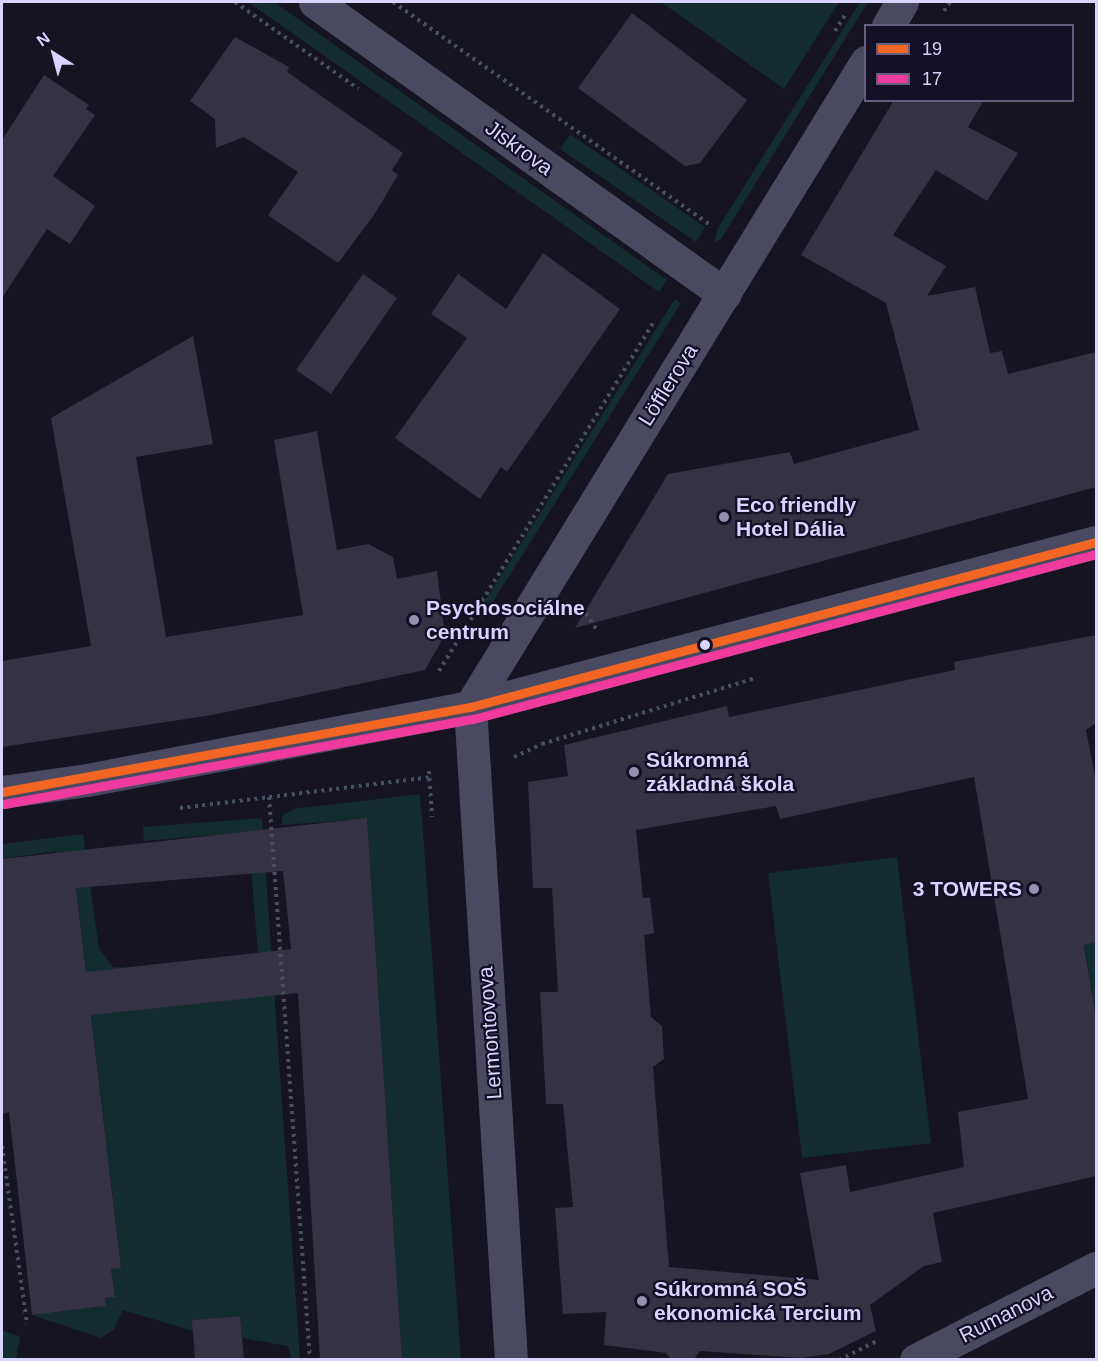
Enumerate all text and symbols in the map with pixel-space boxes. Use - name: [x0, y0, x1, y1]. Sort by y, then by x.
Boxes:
- north arrow: [24, 24, 84, 84]
- legend: [864, 24, 1074, 102]
- text: N: [33, 29, 53, 49]
- text: 19: [922, 39, 942, 59]
- text: 17: [922, 69, 942, 89]
- street label: Jiskrova: [480, 115, 558, 181]
- street label: Löfflerova: [633, 339, 703, 431]
- place label: Eco friendly Hotel Dália: [736, 492, 856, 542]
- marker: Eco friendly Hotel Dália: [717, 510, 731, 524]
- place label: Psychosociálne centrum: [426, 595, 585, 645]
- marker: Psychosociálne centrum: [407, 613, 421, 627]
- unlabelled marker: [699, 639, 711, 651]
- place label: Súkromná základná škola: [646, 747, 794, 797]
- marker: Súkromná základná škola: [627, 765, 641, 779]
- place label: 3 TOWERS: [913, 876, 1022, 902]
- marker: 3 TOWERS: [1027, 882, 1041, 896]
- street label: Lermontovova: [473, 966, 507, 1100]
- place label: Súkromná SOŠ ekonomická Tercium: [654, 1276, 861, 1326]
- street label: Rumanova: [955, 1280, 1057, 1348]
- marker: Súkromná SOŠ ekonomická Tercium: [635, 1294, 649, 1308]

